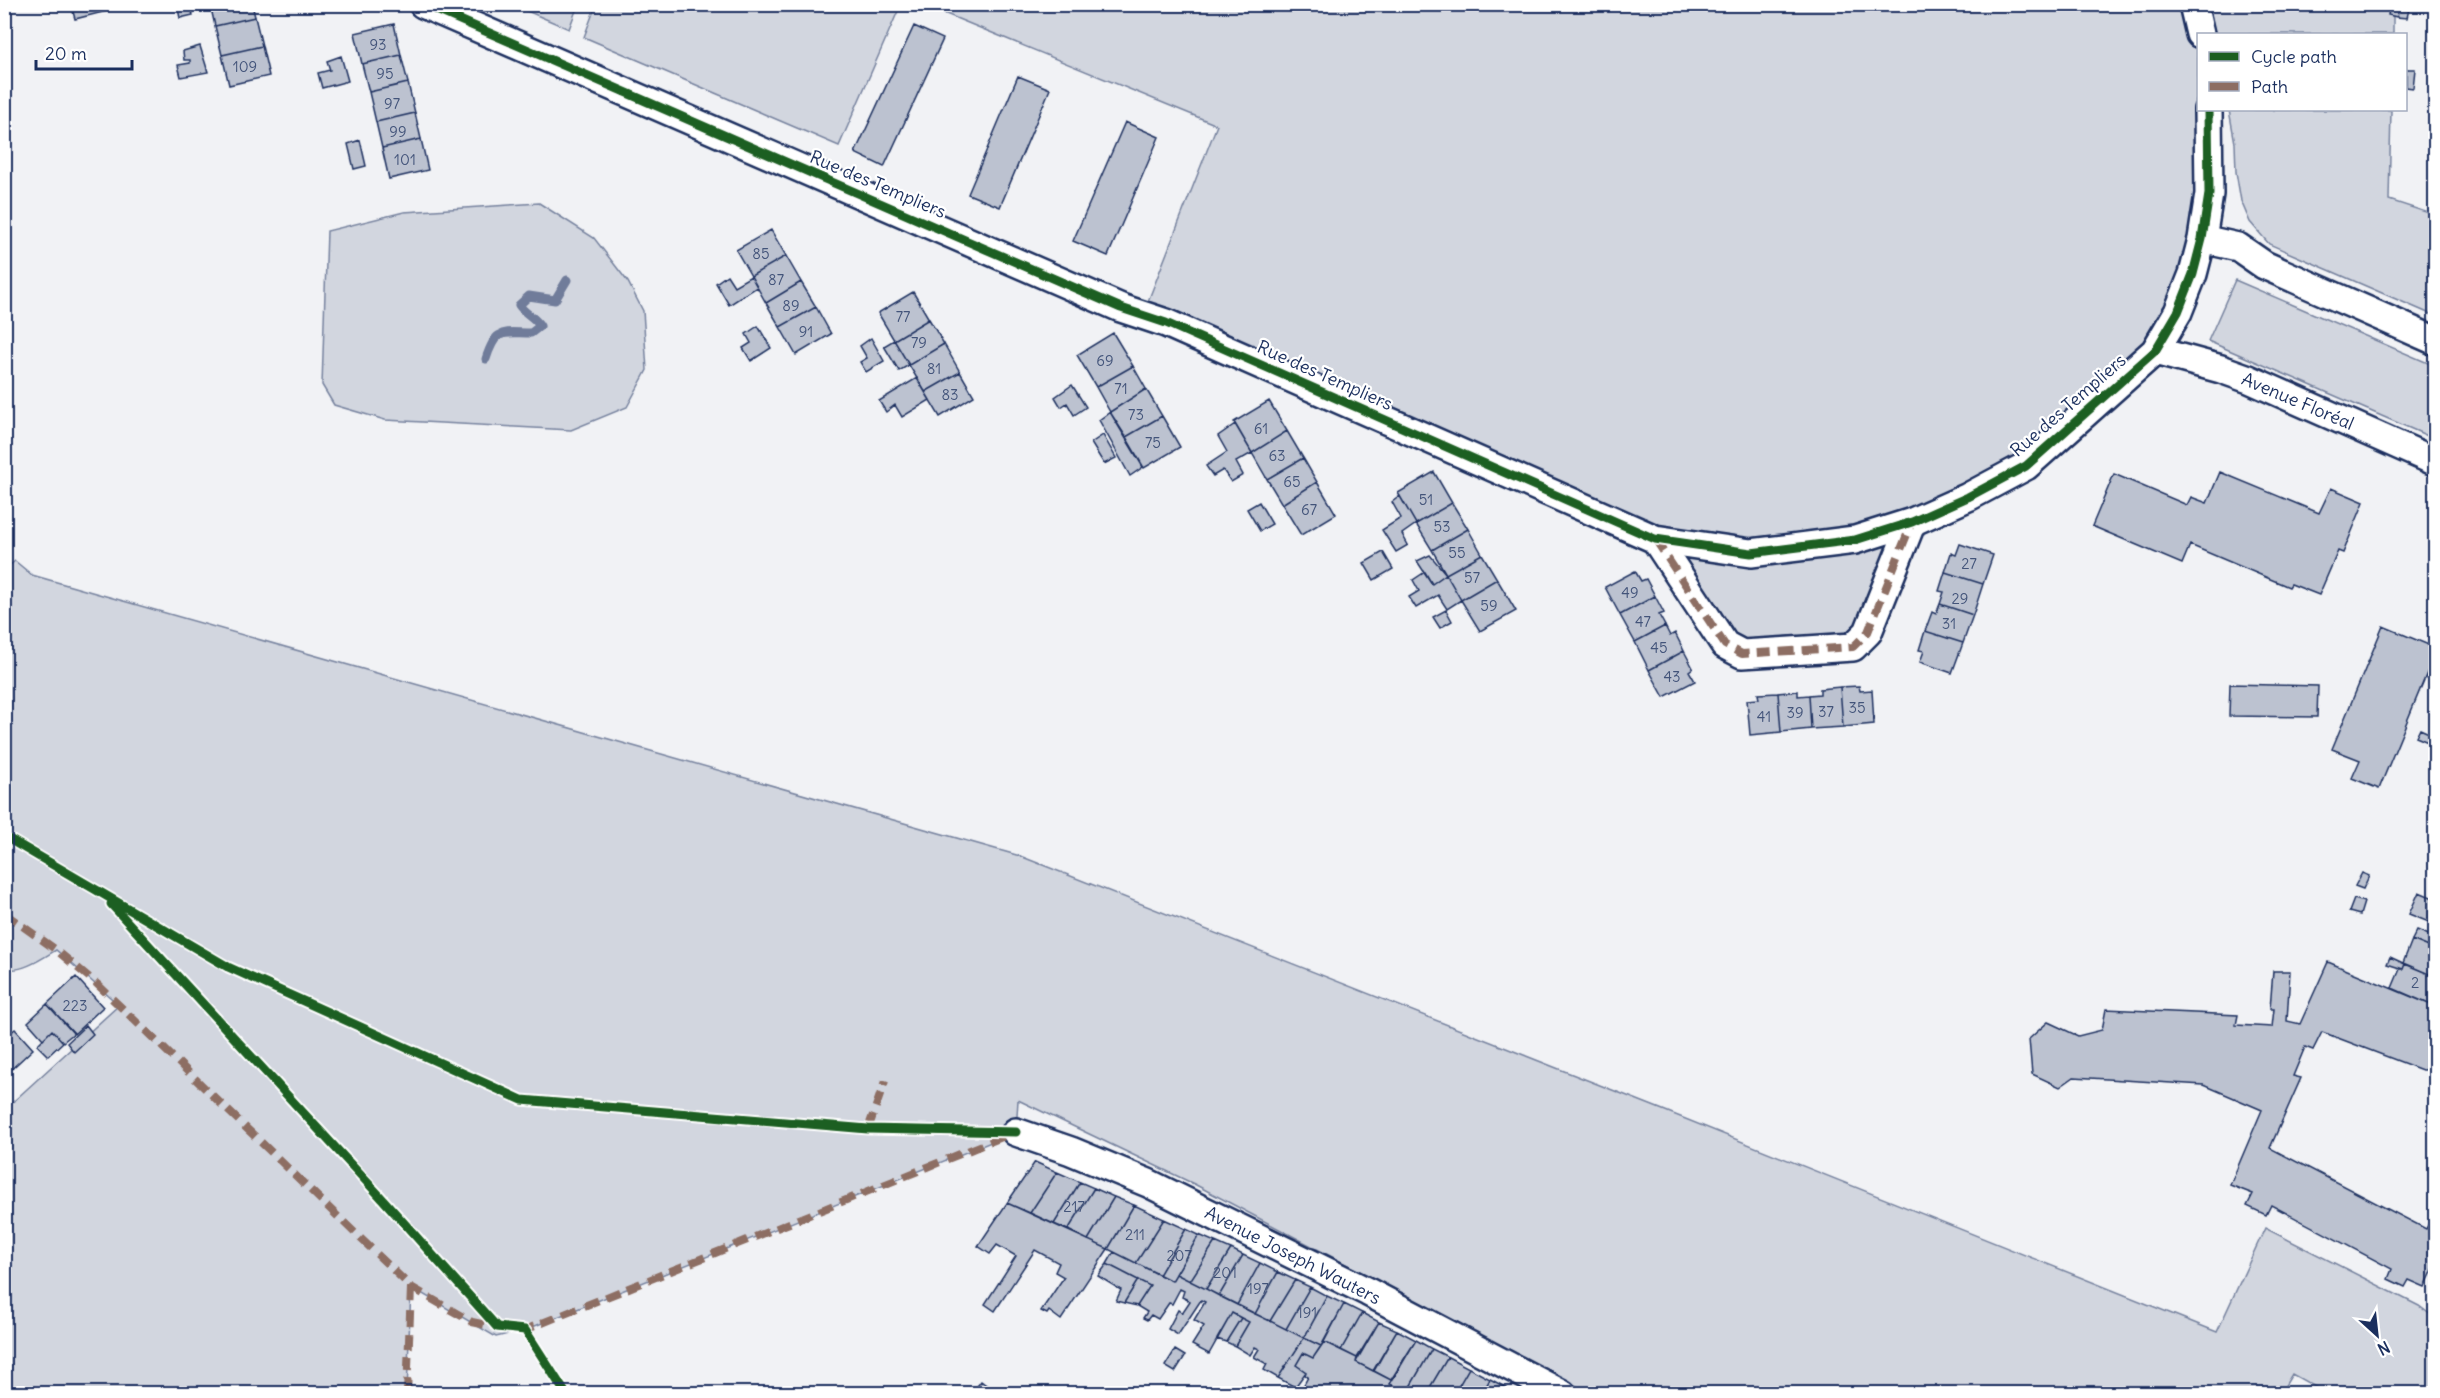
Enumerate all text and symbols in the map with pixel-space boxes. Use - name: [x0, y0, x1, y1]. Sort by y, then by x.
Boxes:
- scale bar: [36, 33, 132, 71]
- legend: [2197, 33, 2407, 111]
- house number: 93: [369, 35, 387, 54]
- text: 20 m: [45, 42, 87, 65]
- text: Cycle path: [2251, 45, 2337, 68]
- house number: 109: [233, 57, 257, 76]
- house number: 95: [376, 64, 394, 83]
- text: Path: [2251, 75, 2288, 98]
- house number: 97: [384, 94, 400, 113]
- house number: 99: [389, 122, 407, 141]
- street label: Rue des Templiers: [806, 145, 950, 223]
- house number: 101: [394, 150, 416, 169]
- house number: 85: [752, 244, 770, 263]
- house number: 87: [768, 270, 784, 289]
- house number: 89: [782, 296, 800, 315]
- house number: 77: [896, 307, 910, 326]
- house number: 91: [799, 322, 813, 341]
- house number: 79: [911, 333, 927, 352]
- street label: Rue des Templiers: [1254, 335, 1396, 415]
- street label: Rue des Templiers: [2006, 349, 2130, 461]
- house number: 69: [1096, 351, 1114, 370]
- house number: 81: [927, 359, 941, 378]
- street label: Avenue Floréal: [2238, 367, 2358, 435]
- house number: 71: [1114, 379, 1128, 398]
- house number: 83: [941, 385, 959, 404]
- house number: 73: [1128, 405, 1144, 424]
- house number: 61: [1254, 419, 1268, 438]
- house number: 75: [1145, 433, 1161, 452]
- house number: 63: [1268, 446, 1286, 465]
- house number: 65: [1283, 472, 1301, 491]
- house number: 51: [1419, 490, 1433, 509]
- house number: 67: [1301, 500, 1317, 519]
- house number: 53: [1433, 517, 1451, 536]
- house number: 55: [1448, 543, 1466, 562]
- house number: 27: [1961, 554, 1977, 573]
- house number: 57: [1464, 568, 1480, 587]
- house number: 49: [1621, 583, 1639, 602]
- house number: 29: [1952, 589, 1968, 608]
- house number: 59: [1480, 596, 1498, 615]
- house number: 47: [1635, 612, 1651, 631]
- house number: 31: [1942, 614, 1956, 633]
- house number: 45: [1650, 638, 1668, 657]
- house number: 43: [1663, 667, 1681, 686]
- house number: 35: [1848, 698, 1866, 717]
- house number: 37: [1818, 702, 1834, 721]
- house number: 39: [1786, 703, 1804, 722]
- house number: 41: [1757, 707, 1771, 726]
- house number: 2: [2411, 973, 2419, 992]
- house number: 223: [63, 996, 87, 1015]
- house number: 217: [1063, 1197, 1085, 1216]
- street label: Avenue Joseph Wauters: [1201, 1201, 1385, 1309]
- house number: 211: [1125, 1225, 1145, 1244]
- house number: 207: [1166, 1246, 1192, 1265]
- house number: 201: [1213, 1263, 1237, 1282]
- house number: 197: [1247, 1279, 1269, 1298]
- house number: 191: [1297, 1303, 1317, 1322]
- north arrow: [2347, 1305, 2407, 1365]
- text: N: [2374, 1337, 2393, 1360]

